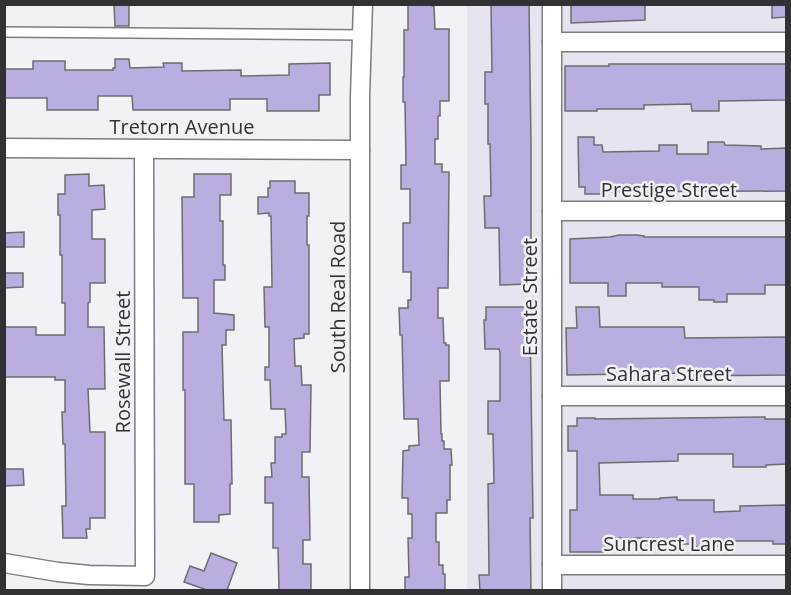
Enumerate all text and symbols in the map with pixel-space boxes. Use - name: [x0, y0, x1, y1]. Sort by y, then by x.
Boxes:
- street label: Tretorn Avenue: [110, 113, 254, 140]
- street label: Prestige Street: [601, 176, 737, 203]
- street label: South Real Road: [324, 221, 351, 373]
- street label: Estate Street: [516, 238, 543, 356]
- street label: Rosewall Street: [109, 291, 136, 433]
- street label: Sahara Street: [606, 360, 732, 387]
- street label: Suncrest Lane: [603, 530, 735, 557]

